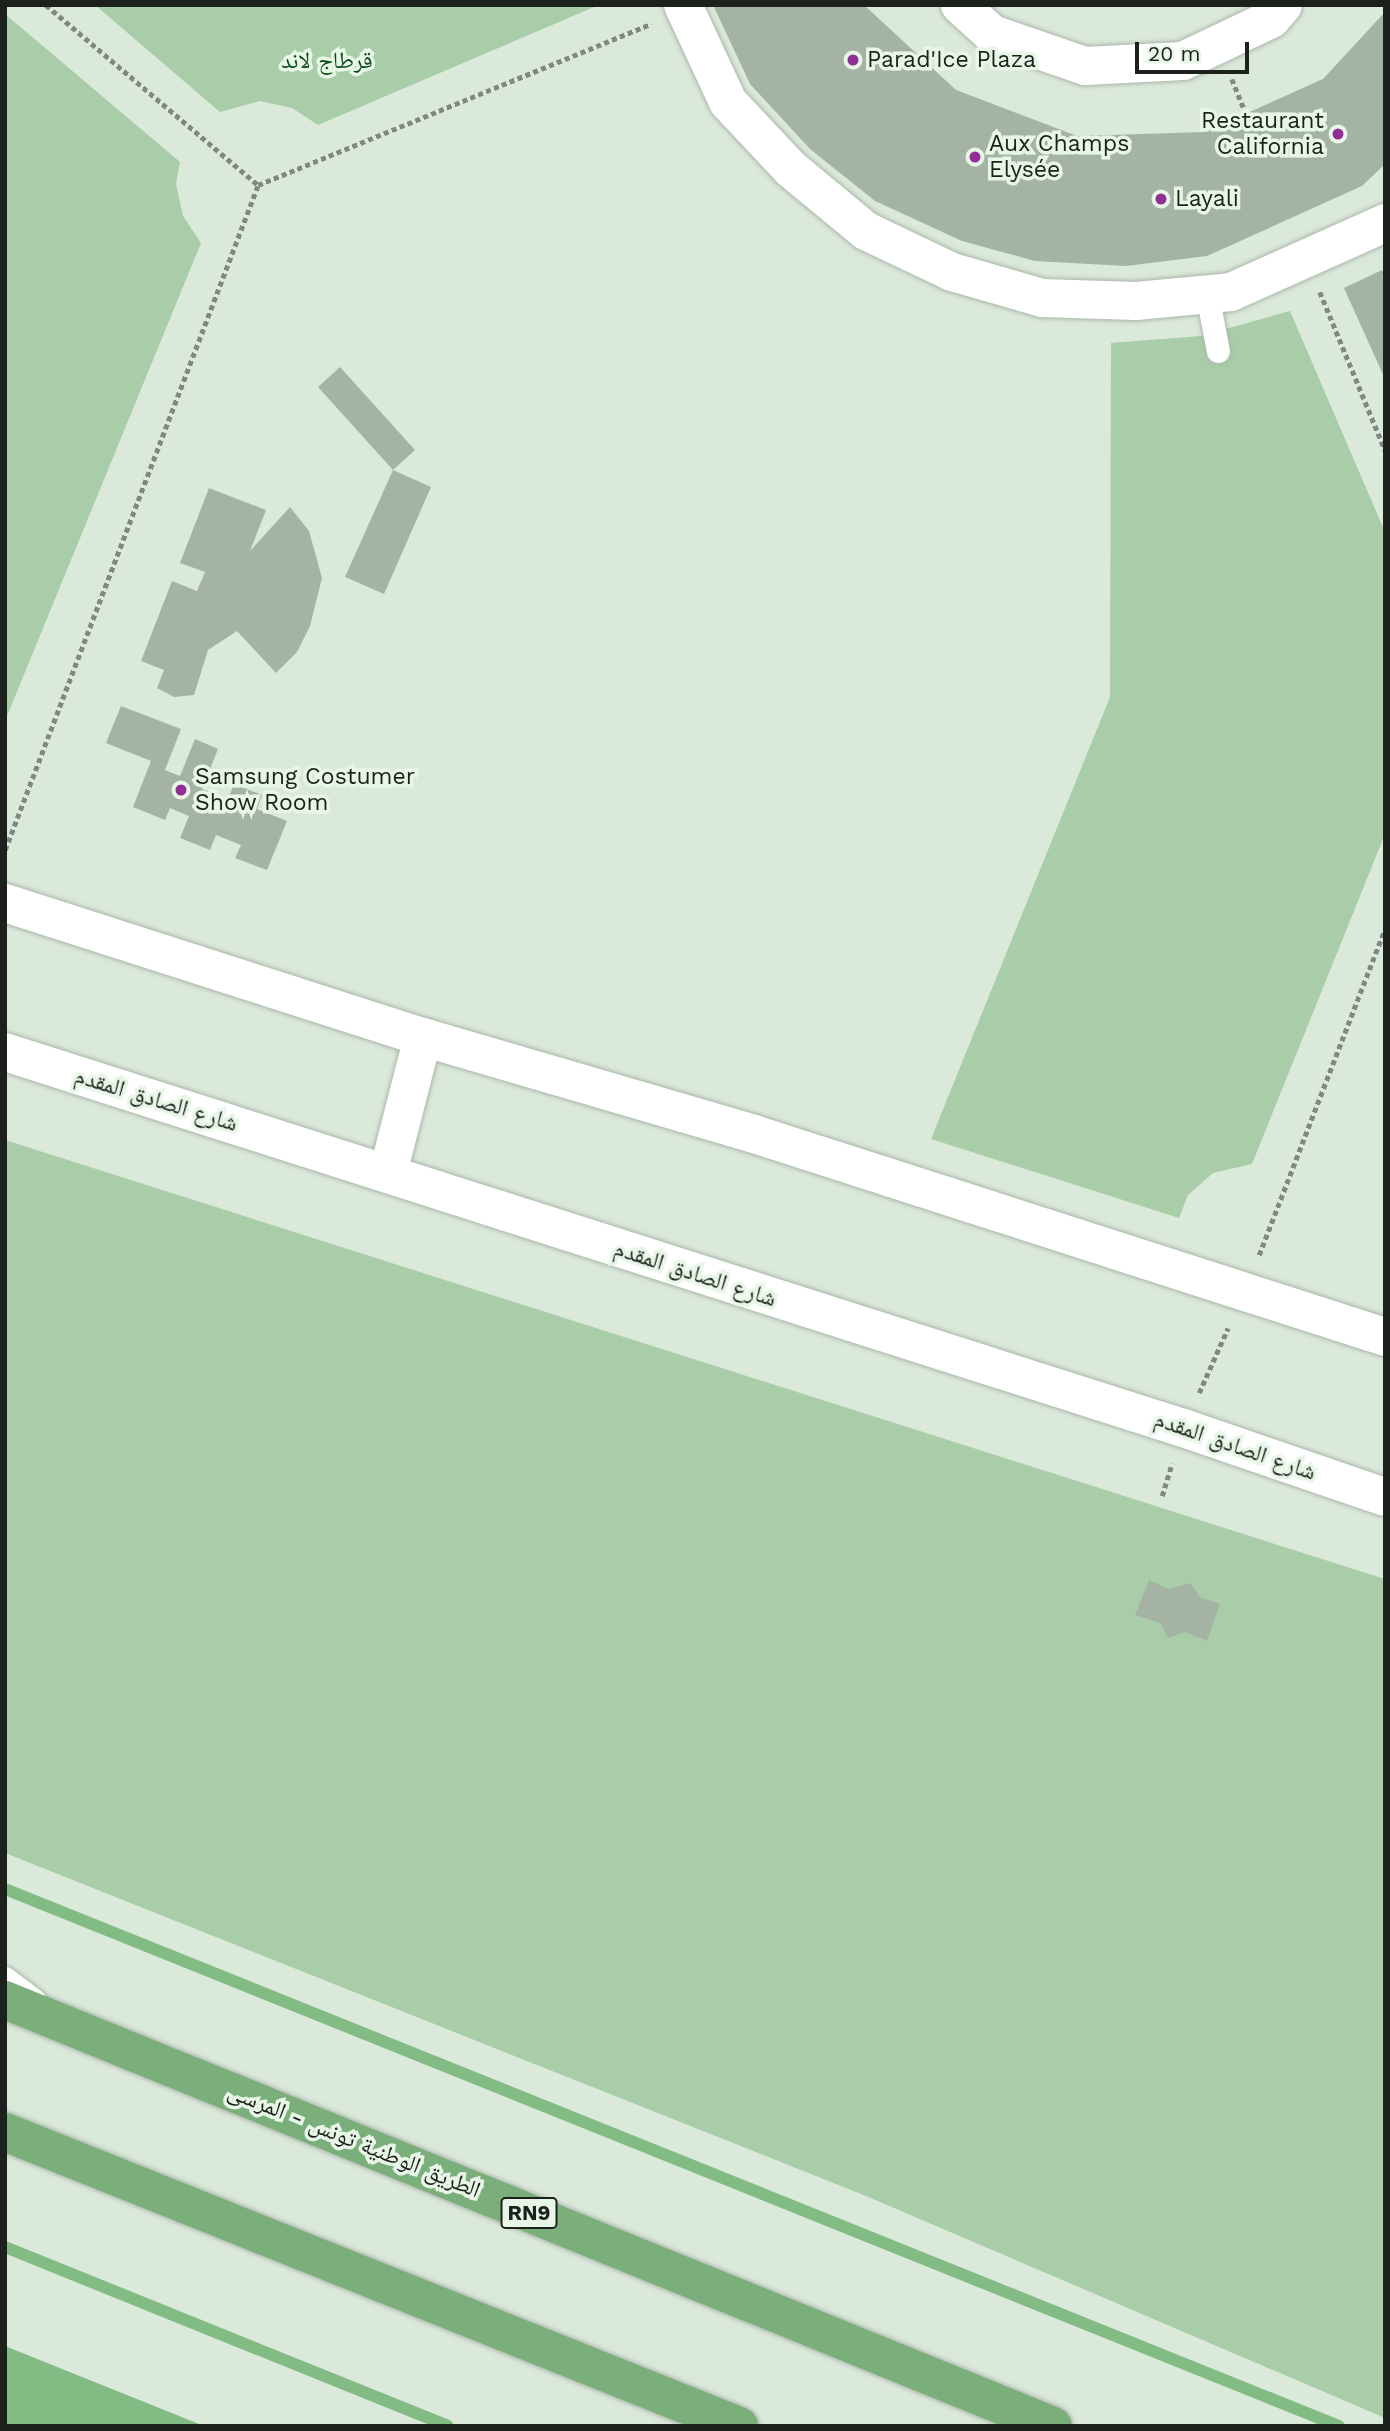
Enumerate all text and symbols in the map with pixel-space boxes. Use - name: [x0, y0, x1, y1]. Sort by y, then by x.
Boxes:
- scale bar: [1138, 28, 1252, 72]
- text: 20 m: [1148, 41, 1200, 66]
- place label: Parad'Ice Plaza: [867, 46, 1036, 74]
- park label: قرطاج لاند: [281, 47, 373, 75]
- marker: Parad'Ice Plaza: [845, 52, 861, 68]
- place label: Restaurant California: [1201, 107, 1324, 161]
- marker: Restaurant California: [1330, 126, 1346, 142]
- place label: Aux Champs Elysée: [989, 130, 1130, 184]
- marker: Aux Champs Elysée: [967, 149, 983, 165]
- place label: Layali: [1175, 185, 1239, 213]
- marker: Layali: [1153, 191, 1169, 207]
- place label: Samsung Costumer Show Room: [195, 763, 415, 817]
- marker: Samsung Costumer Show Room: [173, 782, 189, 798]
- street label: شارع الصادق المقدم: [71, 1062, 241, 1138]
- street label: شارع الصادق المقدم: [610, 1235, 780, 1313]
- street label: شارع الصادق المقدم: [1151, 1405, 1319, 1487]
- street label: الطريق الوطنية تونس - المرسى: [224, 2078, 484, 2204]
- road number: RN9: [499, 2196, 559, 2230]

